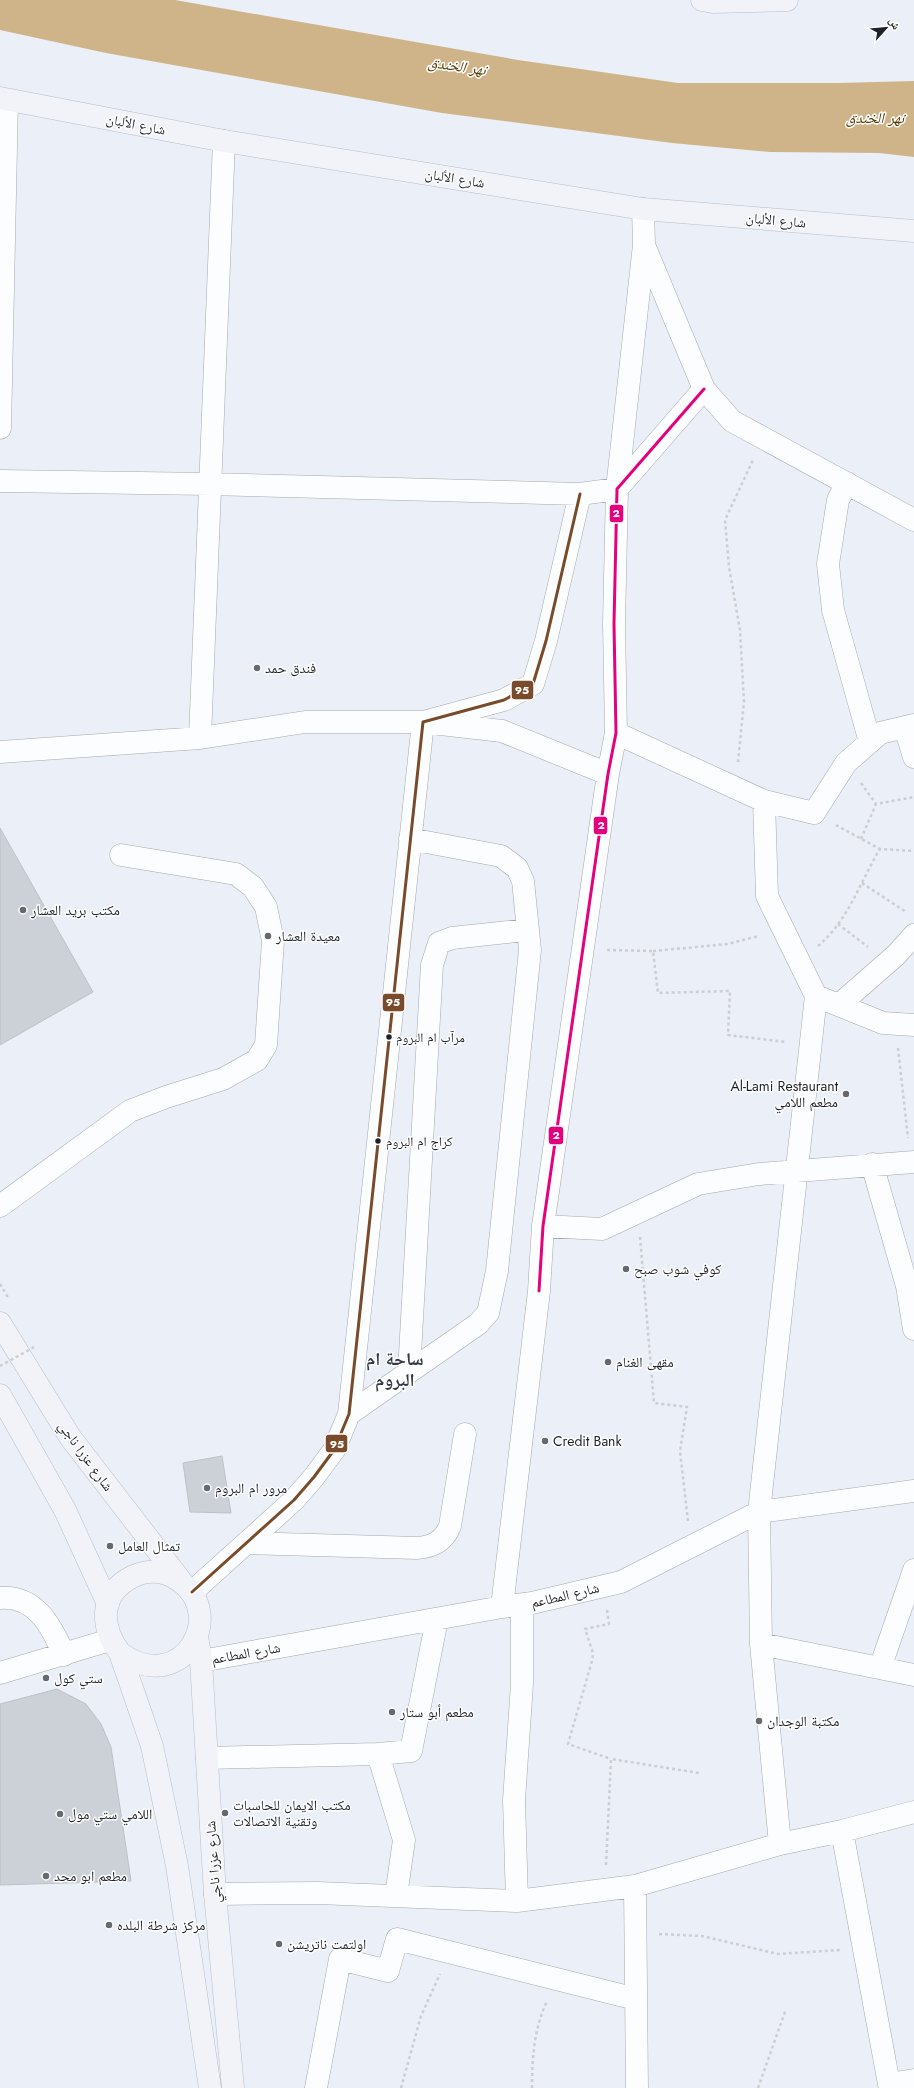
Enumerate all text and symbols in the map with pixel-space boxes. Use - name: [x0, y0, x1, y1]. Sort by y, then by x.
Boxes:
- north arrow: [866, 8, 906, 48]
- text: ش: [885, 15, 905, 33]
- water label: نهر الخندق: [427, 51, 490, 81]
- water label: نهر الخندق: [846, 107, 907, 129]
- street label: شارع الألبان: [105, 108, 167, 140]
- street label: شارع الألبان: [424, 163, 486, 193]
- street label: شارع الألبان: [745, 207, 807, 233]
- line badge: 2: [609, 504, 624, 523]
- text: 2: [612, 505, 620, 521]
- place label: فندق حمد: [265, 658, 316, 678]
- marker: فندق حمد: [252, 663, 262, 673]
- line badge: 95: [511, 680, 534, 700]
- text: 95: [515, 682, 529, 698]
- line badge: 2: [593, 816, 608, 835]
- text: 2: [597, 817, 605, 833]
- place label: مكتب بريد العشار: [30, 900, 120, 920]
- marker: مكتب بريد العشار: [18, 905, 28, 915]
- place label: معيدة العشار: [275, 926, 340, 946]
- marker: معيدة العشار: [263, 931, 273, 941]
- line badge: 95: [382, 993, 405, 1012]
- text: 95: [386, 994, 400, 1010]
- place label: مرآب ام البروم: [396, 1028, 465, 1047]
- marker: مرآب ام البروم: [384, 1032, 394, 1042]
- place label: Al-Lami Restaurant مطعم اللامي: [730, 1076, 839, 1114]
- marker: Al-Lami Restaurant مطعم اللامي: [841, 1089, 851, 1099]
- line badge: 2: [548, 1126, 564, 1145]
- text: 2: [552, 1127, 560, 1143]
- place label: كراج ام البروم: [386, 1132, 453, 1151]
- marker: كراج ام البروم: [373, 1136, 383, 1146]
- place label: كوفي شوب صبح: [634, 1259, 721, 1281]
- marker: كوفي شوب صبح: [621, 1264, 631, 1274]
- district label: ساحة ام البروم: [366, 1346, 424, 1393]
- place label: مقهى الغنام: [616, 1352, 674, 1372]
- marker: مقهى الغنام: [603, 1357, 613, 1367]
- street label: شارع عزرا ناجي: [52, 1417, 118, 1496]
- place label: Credit Bank: [553, 1431, 622, 1451]
- line badge: 95: [325, 1434, 348, 1453]
- text: 95: [330, 1436, 344, 1452]
- marker: Credit Bank: [540, 1436, 550, 1446]
- place label: مرور ام البروم: [215, 1478, 287, 1498]
- marker: مرور ام البروم: [202, 1483, 212, 1493]
- place label: تمثال العامل: [118, 1536, 180, 1556]
- marker: تمثال العامل: [105, 1541, 115, 1551]
- street label: شارع المطاعم: [529, 1577, 601, 1613]
- street label: شارع المطاعم: [210, 1637, 282, 1669]
- place label: ستي كول: [54, 1668, 103, 1690]
- marker: ستي كول: [41, 1673, 51, 1683]
- place label: مطعم أبو ستار: [399, 1702, 474, 1722]
- marker: مطعم أبو ستار: [387, 1707, 397, 1717]
- place label: مكتبة الوجدان: [767, 1711, 839, 1731]
- marker: مكتبة الوجدان: [754, 1716, 764, 1726]
- place label: مكتب الايمان للحاسبات وتقنية الاتصالات: [233, 1795, 351, 1831]
- place label: اللامي ستي مول: [68, 1804, 152, 1826]
- marker: مكتب الايمان للحاسبات وتقنية الاتصالات: [220, 1808, 230, 1818]
- marker: اللامي ستي مول: [55, 1809, 65, 1819]
- street label: شارع عزرا ناجي: [200, 1820, 227, 1904]
- place label: مطعم ابو محد: [54, 1866, 127, 1886]
- marker: مطعم ابو محد: [41, 1871, 51, 1881]
- place label: مركز شرطة البلده: [117, 1915, 206, 1935]
- marker: مركز شرطة البلده: [104, 1920, 114, 1930]
- place label: اولتمت ناتريشن: [287, 1934, 366, 1954]
- marker: اولتمت ناتريشن: [274, 1939, 284, 1949]

